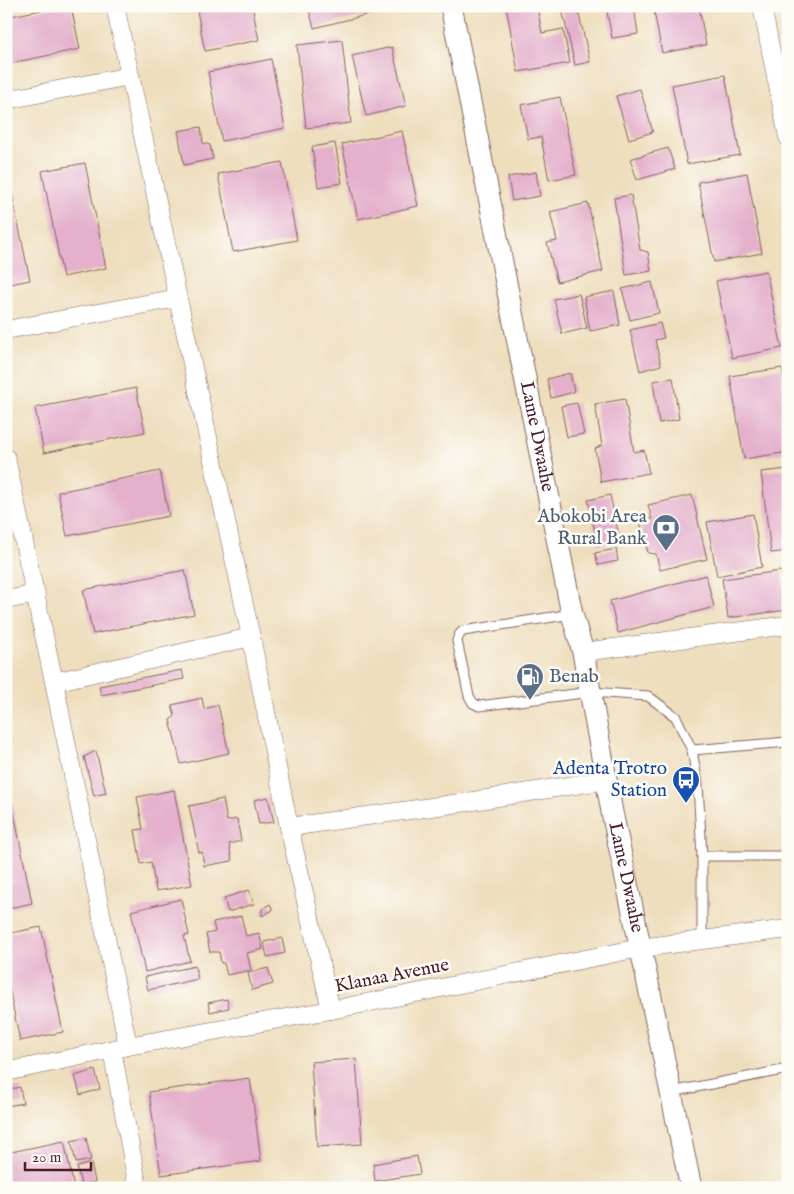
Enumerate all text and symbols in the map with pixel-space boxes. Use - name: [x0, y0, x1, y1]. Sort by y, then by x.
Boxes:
- street label: Lame Dwaahe: [514, 379, 559, 494]
- place label: Abokobi Area Rural Bank: [537, 505, 648, 551]
- bank icon: Abokobi Area Rural Bank: [651, 513, 681, 552]
- fuel station icon: Benab: [515, 662, 545, 701]
- place label: Benab: [549, 665, 599, 689]
- place label: Adenta Trotro Station: [552, 757, 667, 803]
- bus stop icon: Adenta Trotro Station: [671, 765, 701, 804]
- street label: Lame Dwaahe: [602, 820, 649, 935]
- street label: Klanaa Avenue: [333, 953, 451, 999]
- scale bar: [25, 1139, 91, 1171]
- text: 20 m: [32, 1148, 62, 1167]

